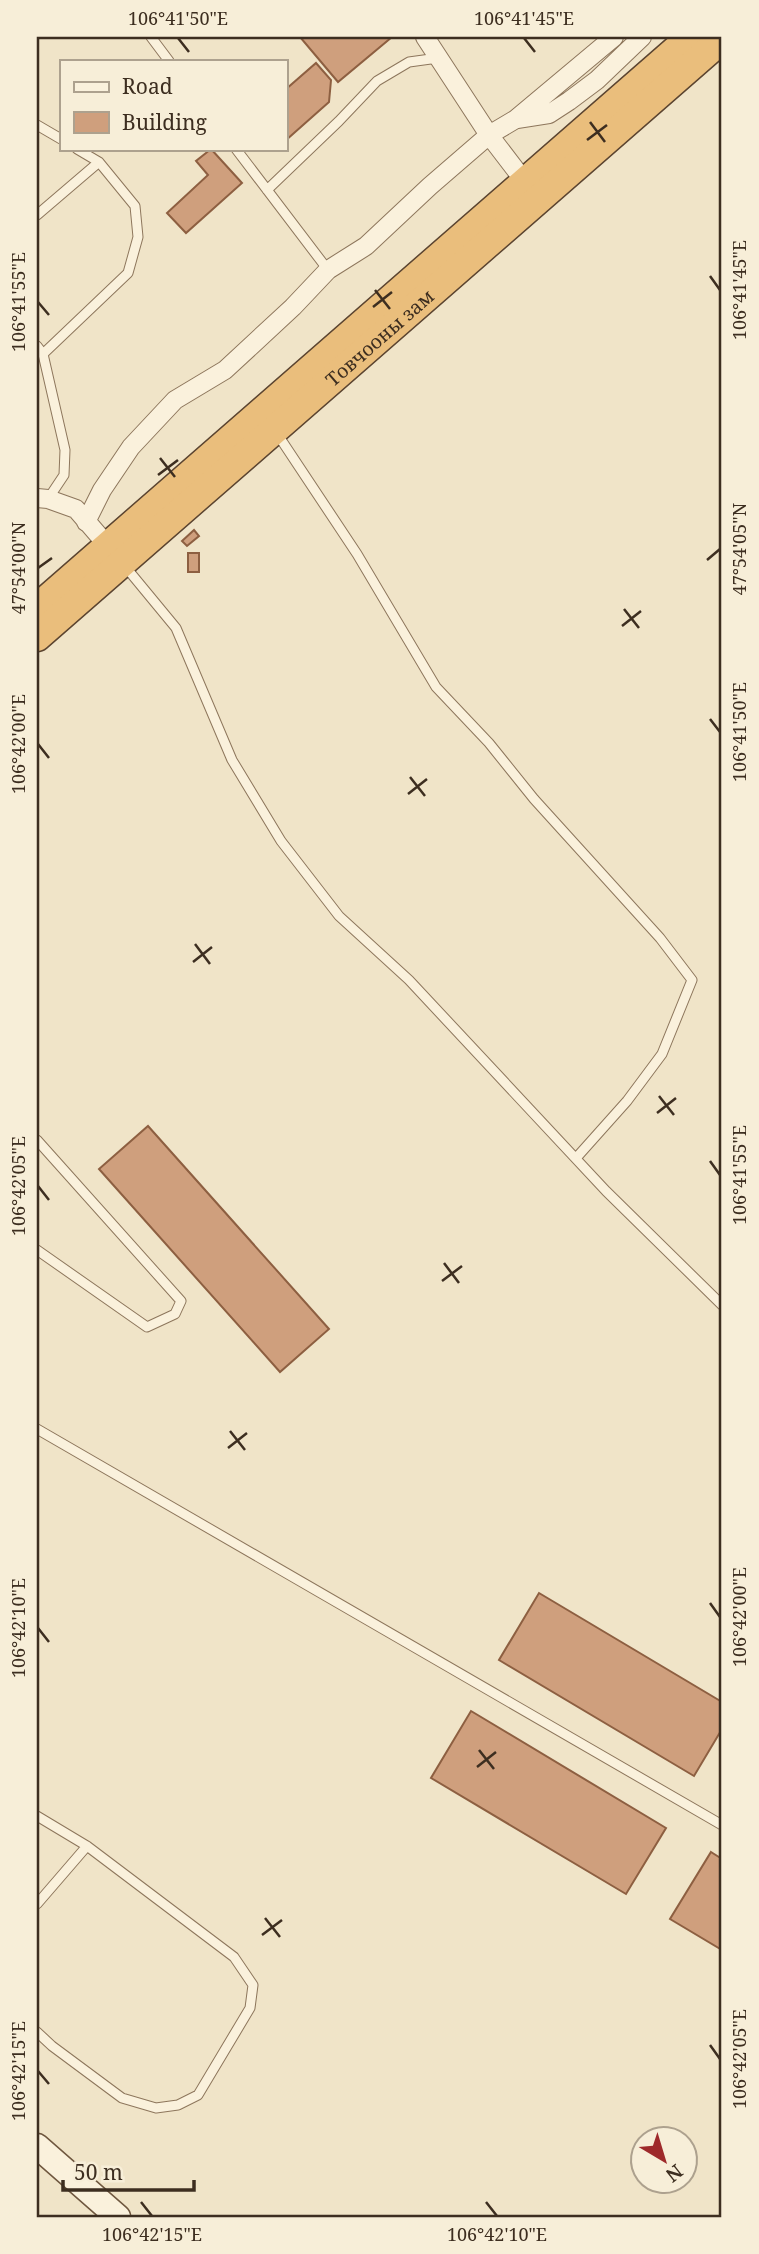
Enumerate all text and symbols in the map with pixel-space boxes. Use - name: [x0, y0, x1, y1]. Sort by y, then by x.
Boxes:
- text: 106°41'50"E: [128, 6, 228, 30]
- text: 106°41'45"E: [474, 6, 574, 30]
- legend: [60, 60, 287, 150]
- text: Road: [122, 72, 173, 100]
- text: Building: [122, 108, 207, 136]
- text: 106°41'45"E: [727, 240, 751, 340]
- text: 106°41'55"E: [6, 252, 30, 352]
- street label: Товчооны зам: [320, 283, 440, 392]
- text: 47°54'05"N: [727, 502, 751, 595]
- text: 47°54'00"N: [6, 521, 30, 614]
- text: 106°41'50"E: [727, 682, 751, 782]
- text: 106°42'00"E: [6, 694, 30, 794]
- text: 106°41'55"E: [727, 1125, 751, 1225]
- text: 106°42'05"E: [6, 1136, 30, 1236]
- text: 106°42'00"E: [727, 1567, 751, 1667]
- text: 106°42'10"E: [6, 1578, 30, 1678]
- text: 106°42'05"E: [727, 2009, 751, 2109]
- text: 106°42'15"E: [6, 2021, 30, 2121]
- north arrow: [630, 2124, 700, 2194]
- scale bar: [63, 2149, 194, 2193]
- text: 50 m: [74, 2158, 123, 2186]
- text: N: [661, 2159, 688, 2188]
- text: 106°42'15"E: [102, 2222, 202, 2246]
- text: 106°42'10"E: [447, 2222, 547, 2246]

